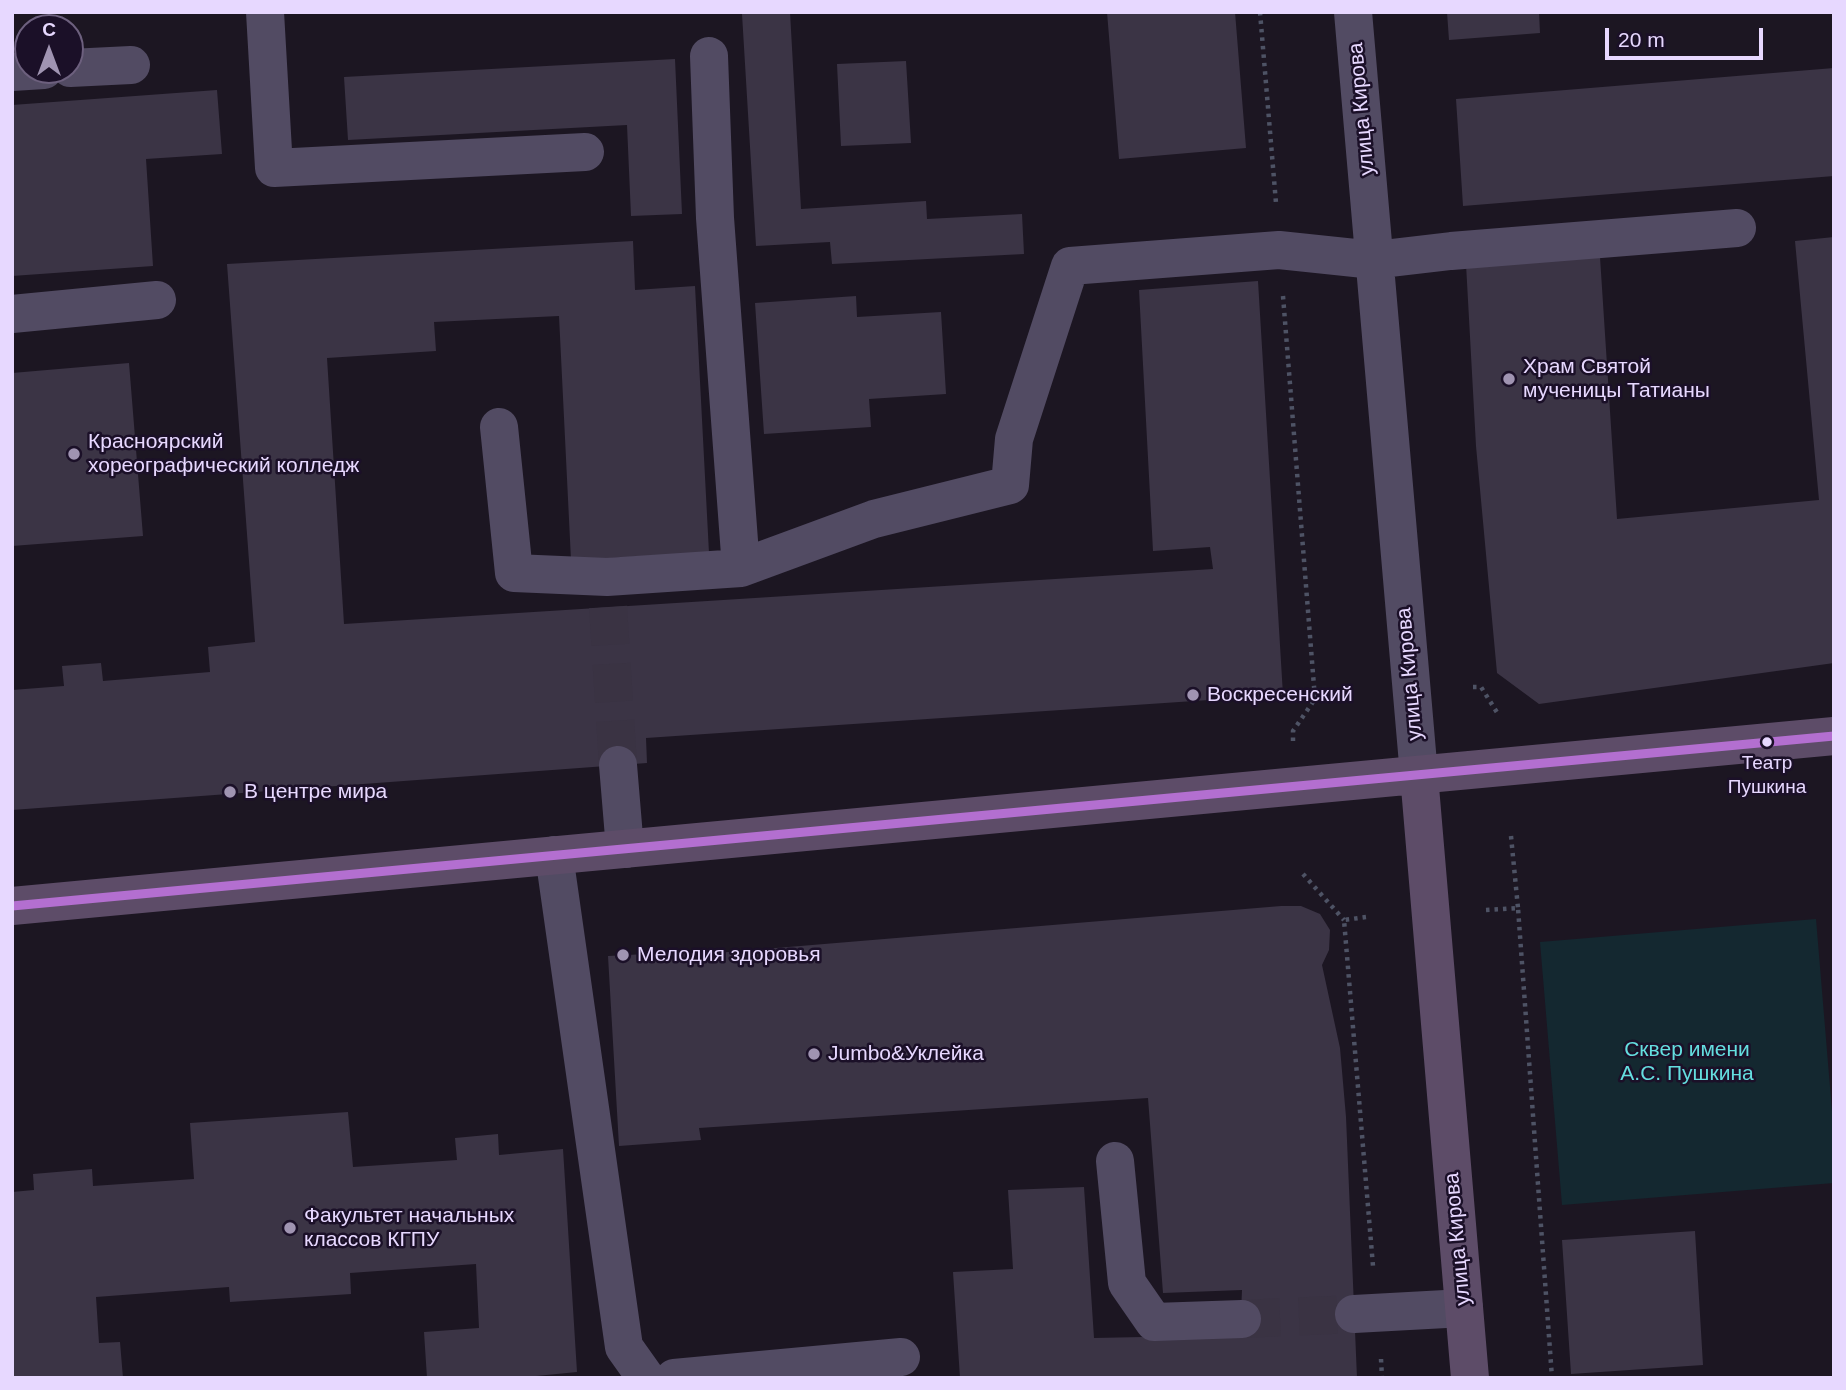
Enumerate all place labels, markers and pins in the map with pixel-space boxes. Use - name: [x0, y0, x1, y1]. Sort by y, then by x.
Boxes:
- place label: Храм Святой мученицы Татианы: [1523, 354, 1710, 404]
- marker: Храм Святой мученицы Татианы: [1501, 371, 1517, 387]
- place label: Красноярский хореографический колледж: [88, 429, 359, 479]
- marker: Красноярский хореографический колледж: [66, 446, 82, 462]
- place label: Воскресенский: [1207, 682, 1353, 708]
- marker: Воскресенский: [1185, 687, 1201, 703]
- marker: Театр Пушкина: [1760, 735, 1774, 749]
- place label: Театр Пушкина: [1728, 753, 1806, 797]
- place label: В центре мира: [244, 779, 387, 805]
- marker: В центре мира: [222, 784, 238, 800]
- place label: Мелодия здоровья: [637, 942, 821, 968]
- marker: Мелодия здоровья: [615, 947, 631, 963]
- place label: Jumbo&Уклейка: [828, 1041, 984, 1067]
- marker: Jumbo&Уклейка: [806, 1046, 822, 1062]
- place label: Факультет начальных классов КГПУ: [304, 1203, 514, 1253]
- marker: Факультет начальных классов КГПУ: [282, 1220, 298, 1236]

